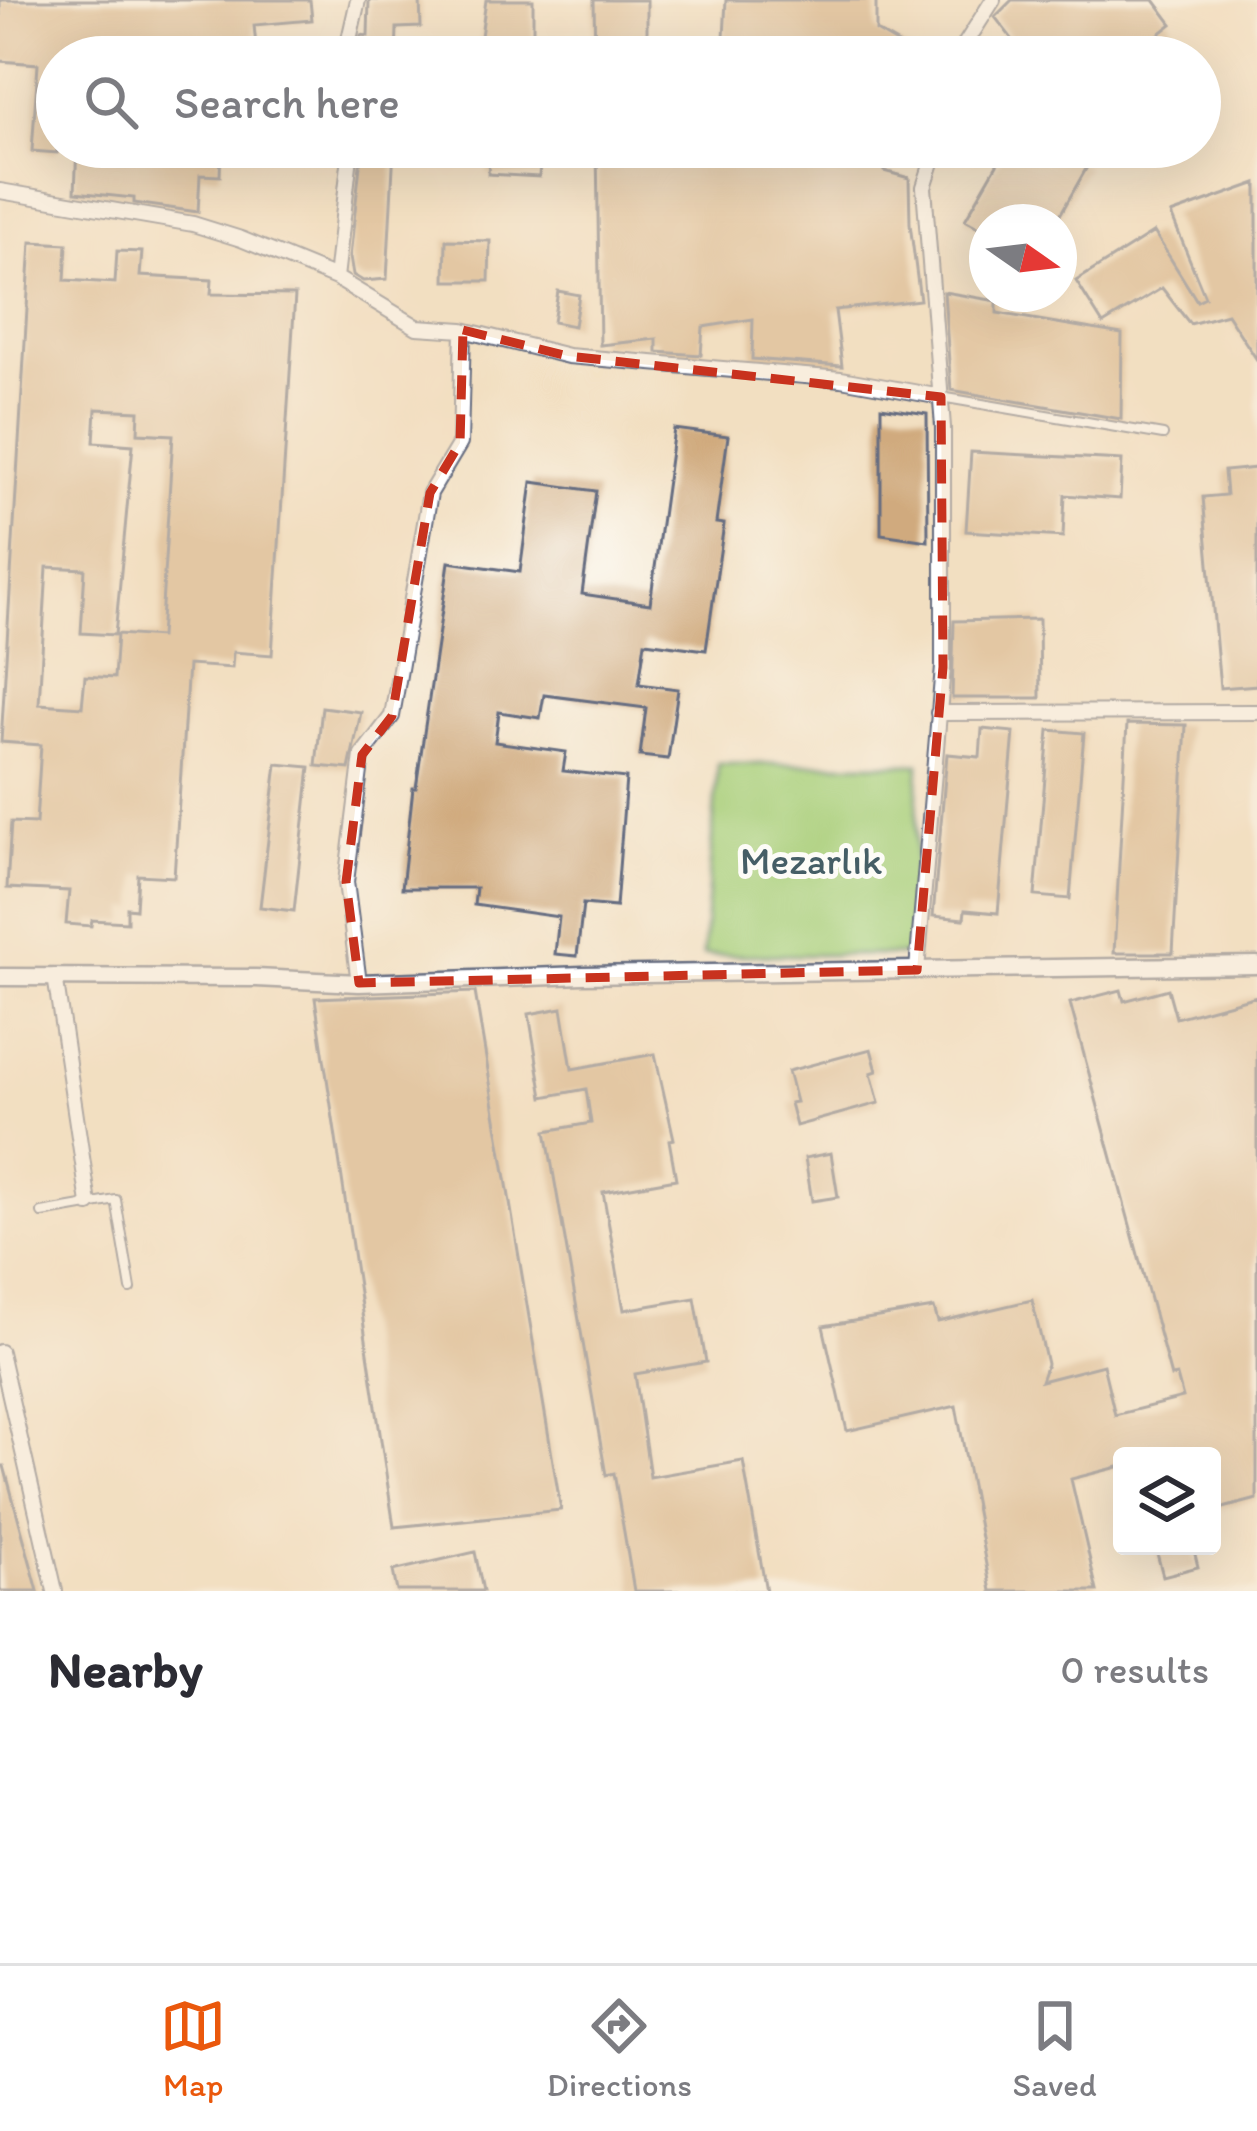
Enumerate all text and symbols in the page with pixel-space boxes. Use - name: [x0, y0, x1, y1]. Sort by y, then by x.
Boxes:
- search box: [36, 36, 1221, 168]
- icon: search: [78, 69, 144, 135]
- text: Search here: [174, 75, 400, 129]
- north arrow: [969, 204, 1077, 312]
- park label: Mezarlık: [740, 837, 882, 884]
- map controls: [1113, 1447, 1221, 1555]
- button: layers: [1113, 1447, 1221, 1555]
- text: Nearby: [48, 1639, 203, 1700]
- text: 0 results: [1060, 1646, 1209, 1693]
- tab: Map: [160, 1993, 226, 2104]
- tab: Directions: [547, 1993, 692, 2104]
- tab: Saved: [1013, 1993, 1097, 2104]

